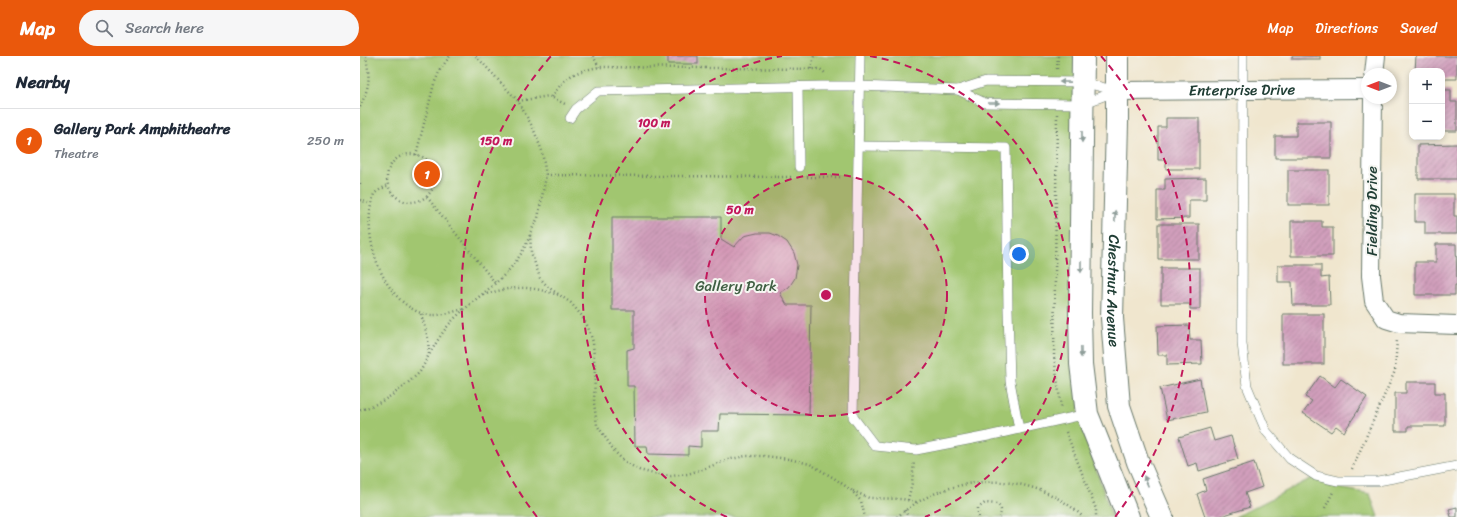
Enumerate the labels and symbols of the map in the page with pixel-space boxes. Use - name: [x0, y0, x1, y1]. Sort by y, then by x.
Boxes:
- north arrow: [1361, 68, 1397, 104]
- street label: Enterprise Drive: [1189, 77, 1296, 103]
- one-way arrow: [1058, 79, 1071, 85]
- one-way arrow: [988, 100, 1001, 106]
- text: 100 m: [638, 112, 671, 134]
- text: 150 m: [480, 130, 513, 152]
- one-way arrow: [1079, 131, 1085, 144]
- pin: 1: [414, 159, 440, 189]
- street label: Fielding Drive: [1359, 166, 1385, 256]
- text: 50 m: [726, 199, 754, 221]
- one-way arrow: [1112, 209, 1118, 222]
- street label: Chestnut Avenue: [1099, 234, 1127, 348]
- your location: [1009, 244, 1029, 264]
- one-way arrow: [1078, 261, 1084, 274]
- park label: Gallery Park: [695, 273, 777, 299]
- centre of rings: [819, 288, 833, 302]
- one-way arrow: [1078, 346, 1084, 359]
- one-way arrow: [1143, 475, 1149, 487]

